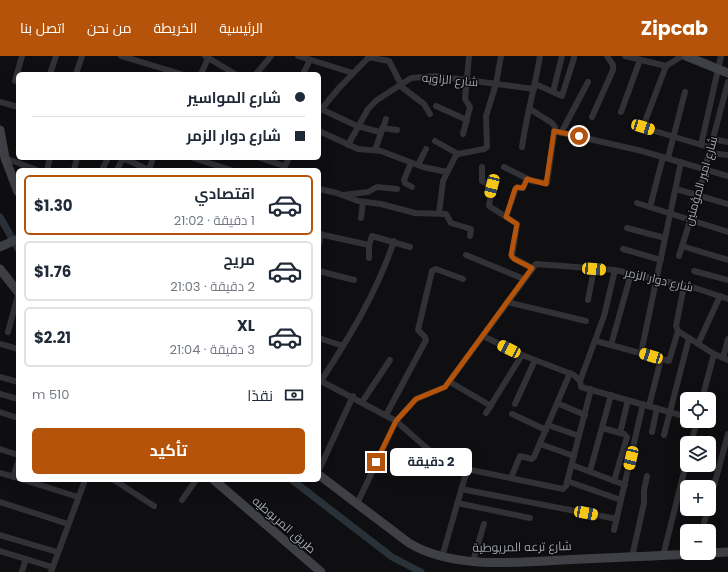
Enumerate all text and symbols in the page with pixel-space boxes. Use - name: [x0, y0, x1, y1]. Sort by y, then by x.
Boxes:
- text: Zipcab: [641, 15, 708, 42]
- text: اتصل بنا: [20, 18, 65, 38]
- text: من نحن: [87, 18, 131, 38]
- text: الخريطة: [153, 18, 197, 38]
- text: الرئيسية: [219, 18, 263, 38]
- street label: شارع الزاويه: [421, 69, 479, 90]
- text: شارع المواسير: [187, 87, 281, 108]
- car: [630, 118, 656, 136]
- text: شارع دوار الزمر: [187, 125, 281, 146]
- route start: [570, 127, 588, 145]
- street label: شارع امير المؤمنين: [680, 134, 721, 228]
- car: [483, 173, 501, 199]
- text: اقتصادي: [195, 183, 255, 204]
- icon: car: [267, 187, 303, 223]
- text: $1.30: [34, 195, 73, 216]
- text: 1 دقيقة · 21:02: [174, 211, 255, 230]
- text: مريح: [223, 249, 255, 270]
- icon: car: [267, 253, 303, 289]
- text: $1.76: [34, 261, 71, 282]
- car: [582, 262, 606, 276]
- street label: شارع دوار الزمر: [622, 263, 695, 296]
- text: 2 دقيقة · 21:03: [170, 277, 255, 296]
- text: XL: [237, 315, 255, 336]
- icon: car: [267, 319, 303, 355]
- text: $2.21: [34, 327, 71, 348]
- car: [496, 338, 522, 360]
- text: 3 دقيقة · 21:04: [170, 340, 255, 359]
- car: [638, 347, 664, 365]
- icon: cash: [283, 384, 305, 406]
- text: 510 m: [32, 385, 69, 404]
- text: نقدًا: [247, 385, 273, 406]
- map controls: [680, 392, 716, 560]
- button: locate: [680, 392, 716, 428]
- button: تأكيد: [32, 428, 305, 474]
- button: layers: [680, 436, 716, 472]
- car: [622, 445, 640, 471]
- callout: 2 دقيقة: [390, 448, 472, 476]
- text: 2 دقيقة: [408, 452, 454, 471]
- route end: [367, 453, 385, 471]
- button: +: [680, 480, 716, 516]
- street label: طريق المريوطيه: [249, 492, 320, 557]
- car: [573, 505, 599, 521]
- button: −: [680, 524, 716, 560]
- street label: شارع ترعه المريوطية: [472, 537, 572, 556]

